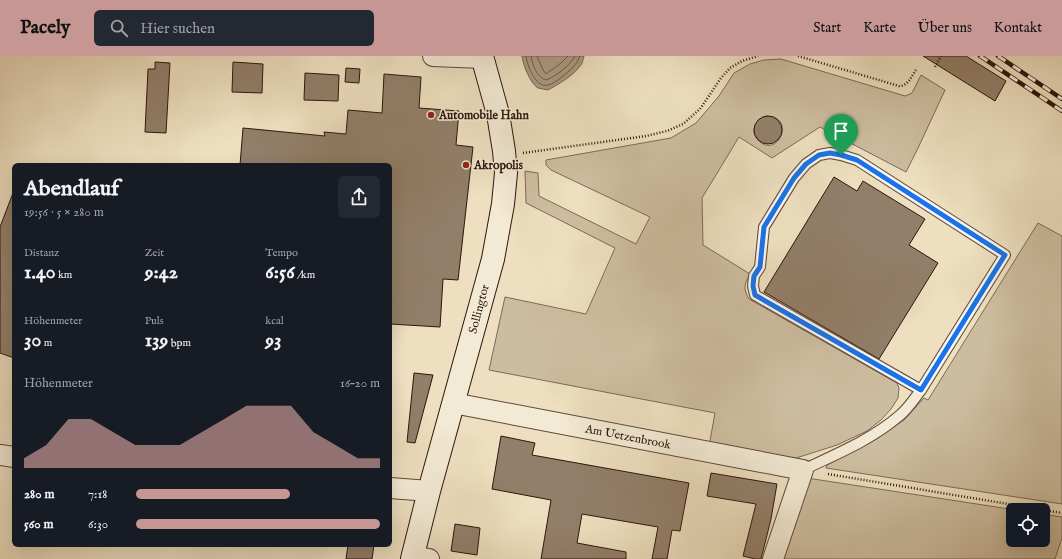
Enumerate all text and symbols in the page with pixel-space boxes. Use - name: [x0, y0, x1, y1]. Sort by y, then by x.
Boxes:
- search box: [94, 10, 374, 46]
- text: Pacely: [20, 16, 70, 40]
- icon: search: [108, 17, 130, 39]
- text: Hier suchen: [140, 19, 215, 38]
- text: Start: [813, 19, 841, 37]
- text: Karte: [863, 19, 896, 37]
- text: Über uns: [918, 19, 972, 37]
- text: Kontakt: [994, 19, 1042, 37]
- place label: Automobile Hahn: [438, 108, 529, 123]
- marker: Automobile Hahn: [426, 110, 436, 120]
- pin: [824, 114, 858, 155]
- icon: arrive: [830, 120, 852, 142]
- place label: Akropolis: [473, 158, 524, 174]
- marker: Akropolis: [461, 160, 471, 170]
- text: Abendlauf: [24, 175, 119, 203]
- button: share: [338, 176, 380, 218]
- text: 19:56 · 5 × 280 m: [24, 204, 104, 221]
- text: Distanz: [24, 246, 59, 260]
- text: Zeit: [145, 246, 164, 260]
- text: Tempo: [265, 246, 298, 260]
- text: 1.40: [24, 260, 56, 285]
- text: 9:42: [145, 260, 178, 285]
- text: 6:56: [265, 260, 295, 285]
- text: km: [56, 268, 72, 282]
- text: /km: [295, 268, 315, 282]
- street label: Sollingtor: [465, 282, 493, 335]
- text: Höhenmeter: [24, 314, 82, 328]
- text: Puls: [145, 314, 164, 328]
- text: kcal: [265, 314, 284, 328]
- text: 30: [24, 328, 41, 353]
- text: 139: [145, 328, 168, 353]
- text: 93: [265, 328, 282, 353]
- text: m: [41, 336, 52, 350]
- text: bpm: [168, 336, 191, 350]
- text: Höhenmeter: [24, 375, 93, 392]
- text: 16–20 m: [340, 375, 380, 392]
- street label: Am Uetzenbrook: [583, 421, 673, 453]
- text: 280 m: [24, 486, 54, 503]
- text: 7:18: [88, 486, 107, 503]
- map controls: [1006, 503, 1050, 547]
- button: locate: [1006, 503, 1050, 547]
- text: 560 m: [24, 516, 53, 533]
- text: 6:30: [88, 516, 108, 533]

